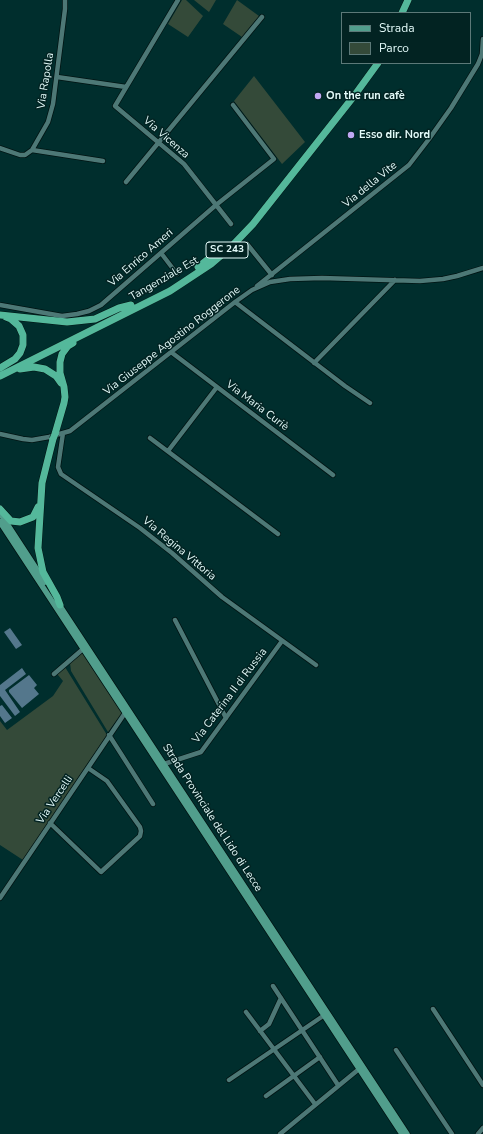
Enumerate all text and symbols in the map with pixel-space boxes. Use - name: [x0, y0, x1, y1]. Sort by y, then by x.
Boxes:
- legend: [341, 12, 471, 64]
- text: Strada: [379, 20, 415, 36]
- text: Parco: [379, 40, 409, 56]
- street label: Via Rapolla: [35, 52, 57, 110]
- place label: On the run cafè: [326, 89, 405, 103]
- marker: On the run cafè: [313, 91, 323, 101]
- street label: Via Vicenza: [140, 114, 192, 162]
- place label: Esso dir. Nord: [359, 128, 430, 142]
- marker: Esso dir. Nord: [346, 130, 356, 140]
- street label: Via della Vite: [340, 159, 400, 211]
- street label: Via Enrico Ameri: [106, 226, 176, 290]
- road number: SC 243: [206, 242, 248, 258]
- street label: Tangenziale Est: [127, 254, 201, 304]
- street label: Via Giuseppe Agostino Roggerone: [101, 284, 243, 398]
- street label: Via Maria Curiè: [223, 378, 291, 434]
- street label: Via Regina Vittoria: [140, 514, 218, 584]
- street label: Via Caterina II di Russia: [190, 646, 270, 746]
- street label: Strada Provinciale del Lido di Lecce: [159, 742, 265, 894]
- street label: Via Vercelli: [34, 773, 76, 827]

